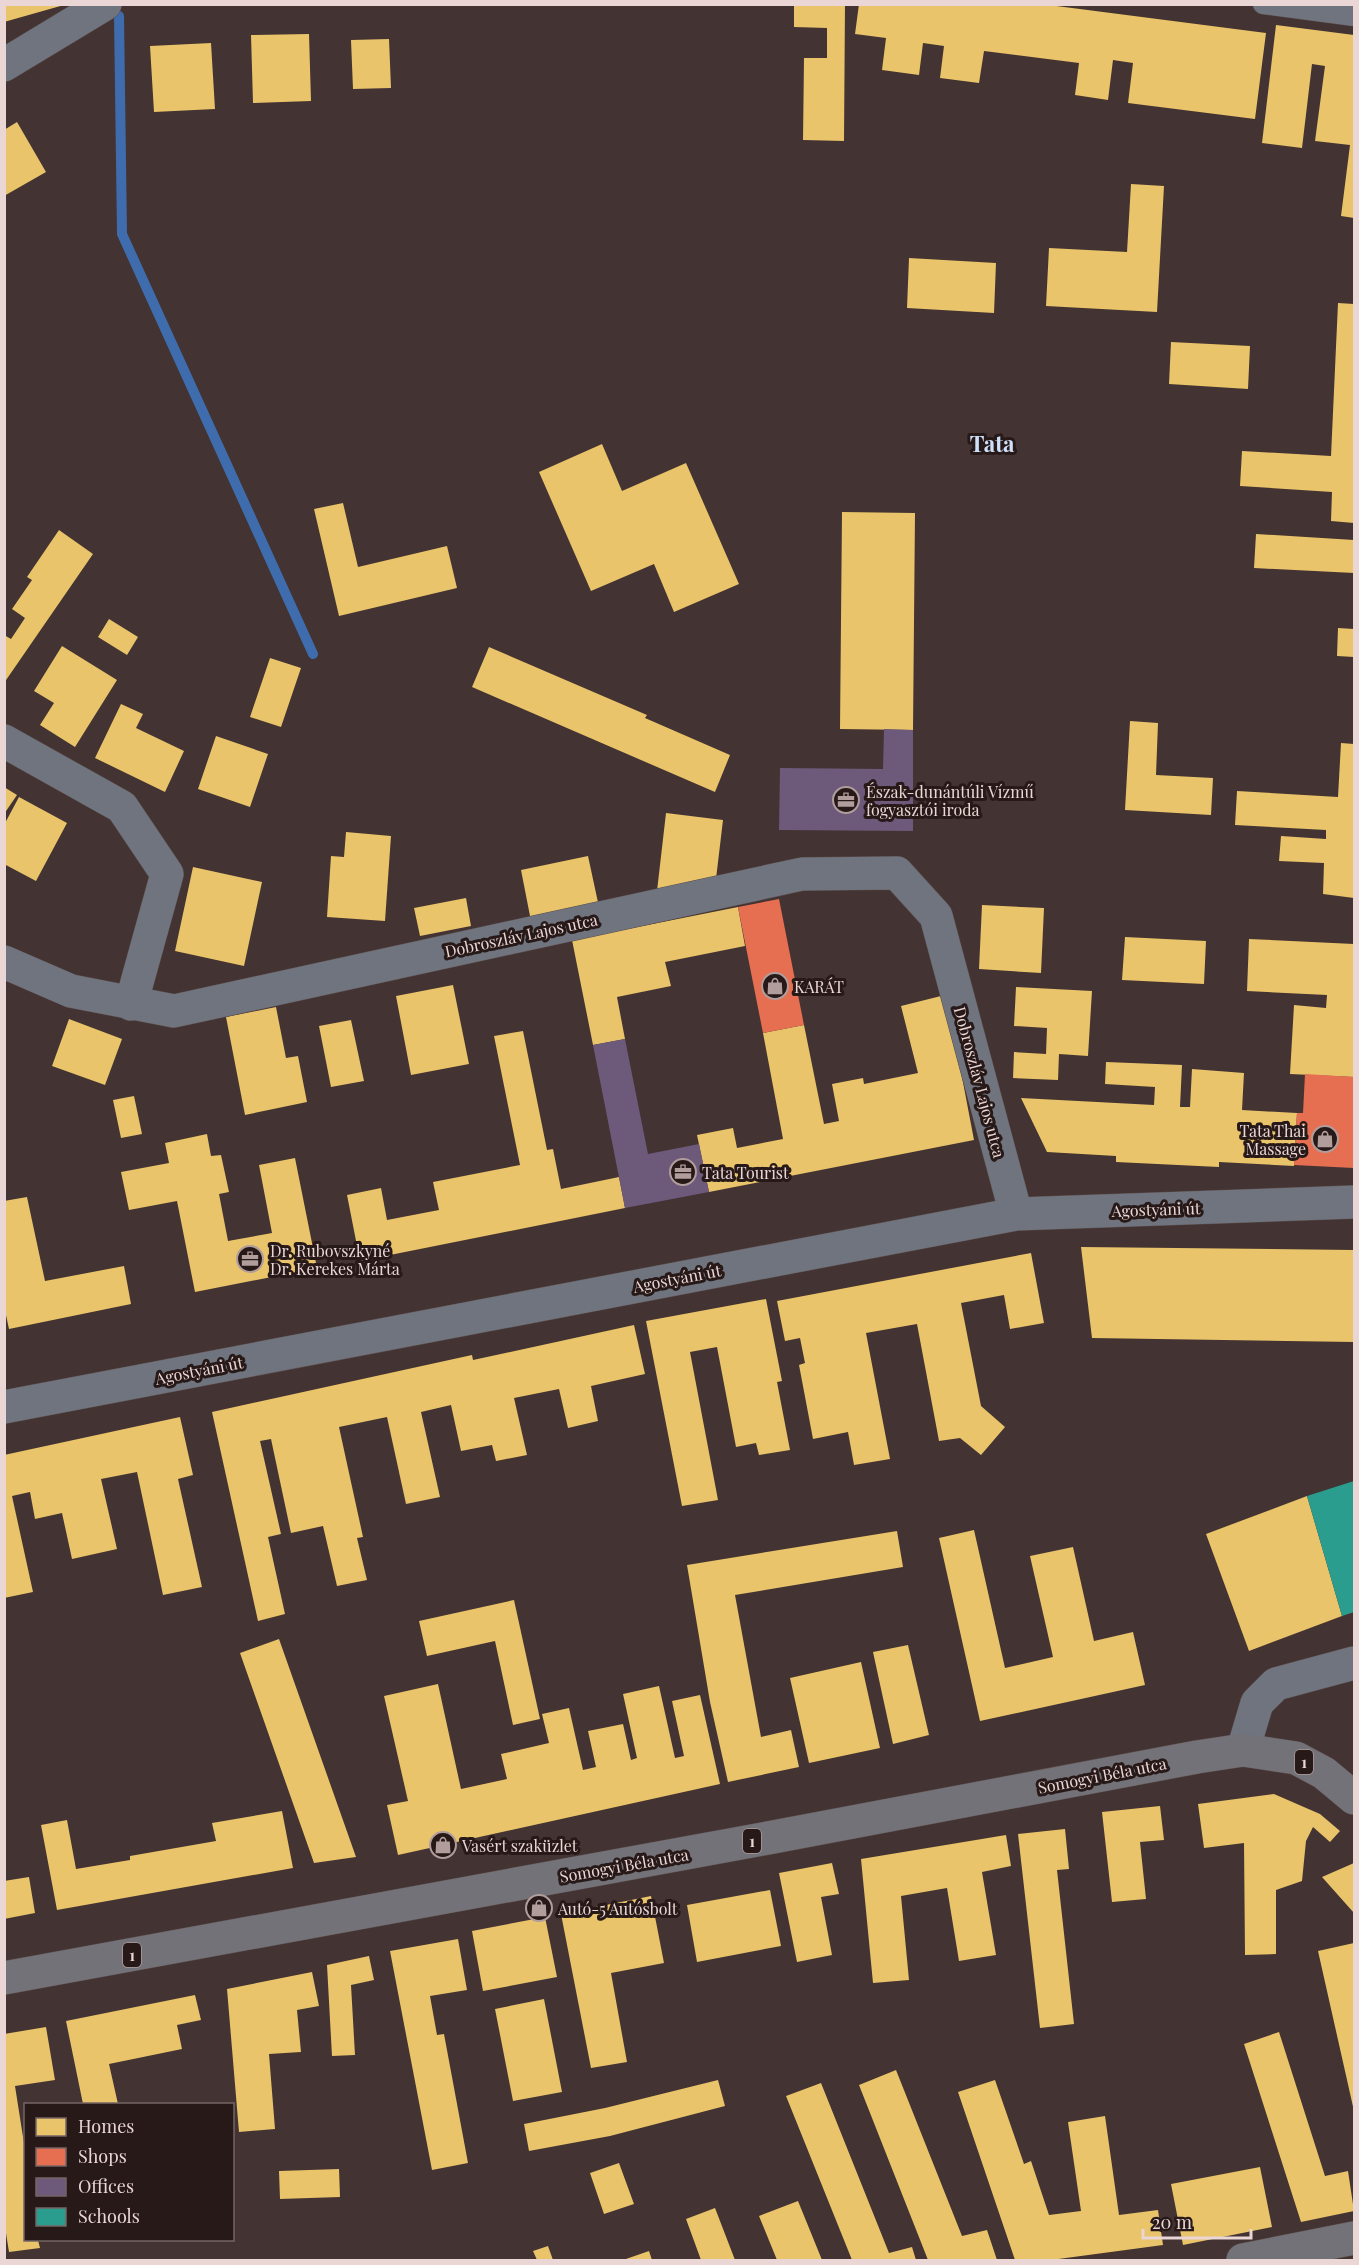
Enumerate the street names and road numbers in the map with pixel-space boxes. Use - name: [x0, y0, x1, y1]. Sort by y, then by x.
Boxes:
- street label: Dobroszláv Lajos utca: [443, 909, 599, 961]
- street label: Dobroszláv Lajos utca: [950, 1004, 1010, 1160]
- street label: Agostyáni út: [1110, 1197, 1201, 1221]
- street label: Agostyáni út: [630, 1259, 723, 1297]
- street label: Agostyáni út: [152, 1351, 245, 1389]
- road number: 1: [1295, 1750, 1313, 1774]
- street label: Somogyi Béla utca: [1036, 1752, 1168, 1798]
- road number: 1: [743, 1829, 761, 1853]
- street label: Somogyi Béla utca: [558, 1843, 690, 1887]
- road number: 1: [123, 1943, 141, 1967]

